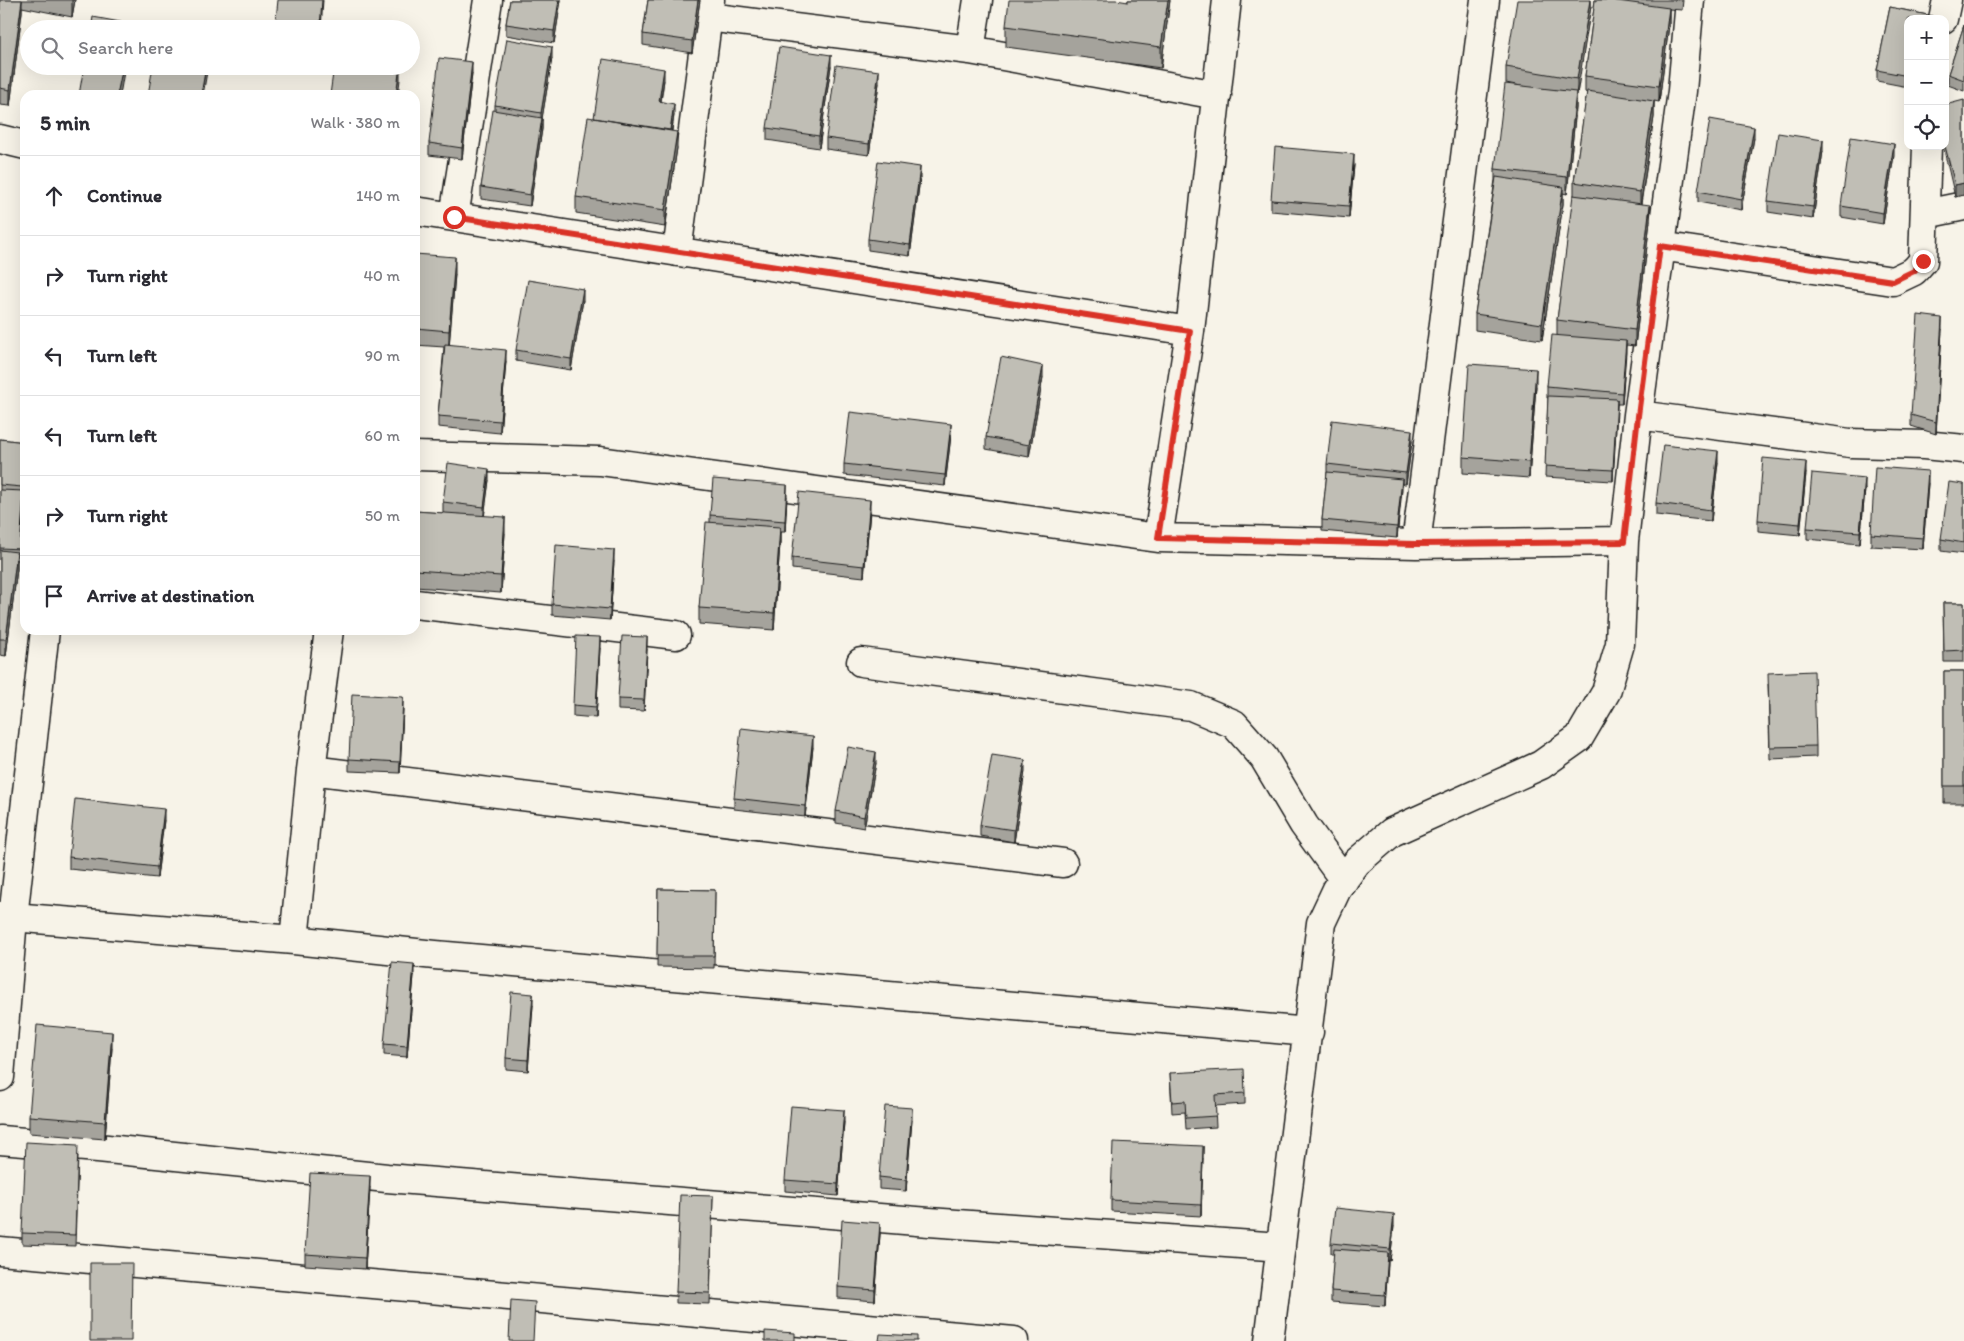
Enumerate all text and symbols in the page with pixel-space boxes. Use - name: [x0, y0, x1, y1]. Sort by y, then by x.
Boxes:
- map controls: [1904, 15, 1949, 150]
- button: +: [1904, 15, 1949, 60]
- search box: [20, 20, 420, 75]
- icon: search: [38, 34, 66, 62]
- text: Search here: [78, 36, 173, 59]
- button: −: [1904, 60, 1949, 105]
- button: locate: [1904, 105, 1949, 150]
- text: 5 min: [40, 110, 90, 135]
- text: Walk · 380 m: [310, 113, 400, 132]
- icon: ahead: [40, 182, 68, 210]
- text: Continue: [87, 184, 162, 207]
- text: 140 m: [356, 186, 400, 205]
- route start: [443, 206, 466, 229]
- route end: [1912, 250, 1935, 273]
- icon: right: [40, 262, 68, 290]
- text: Turn right: [87, 264, 168, 287]
- text: 40 m: [363, 266, 400, 285]
- icon: left: [40, 342, 68, 370]
- text: Turn left: [87, 344, 157, 367]
- text: 90 m: [365, 346, 400, 365]
- icon: left: [40, 422, 68, 450]
- text: Turn left: [87, 424, 157, 447]
- text: 60 m: [365, 426, 400, 445]
- icon: right: [40, 502, 68, 530]
- text: Turn right: [87, 504, 168, 527]
- text: 50 m: [365, 506, 400, 525]
- icon: arrive: [40, 582, 68, 610]
- text: Arrive at destination: [87, 584, 254, 607]

